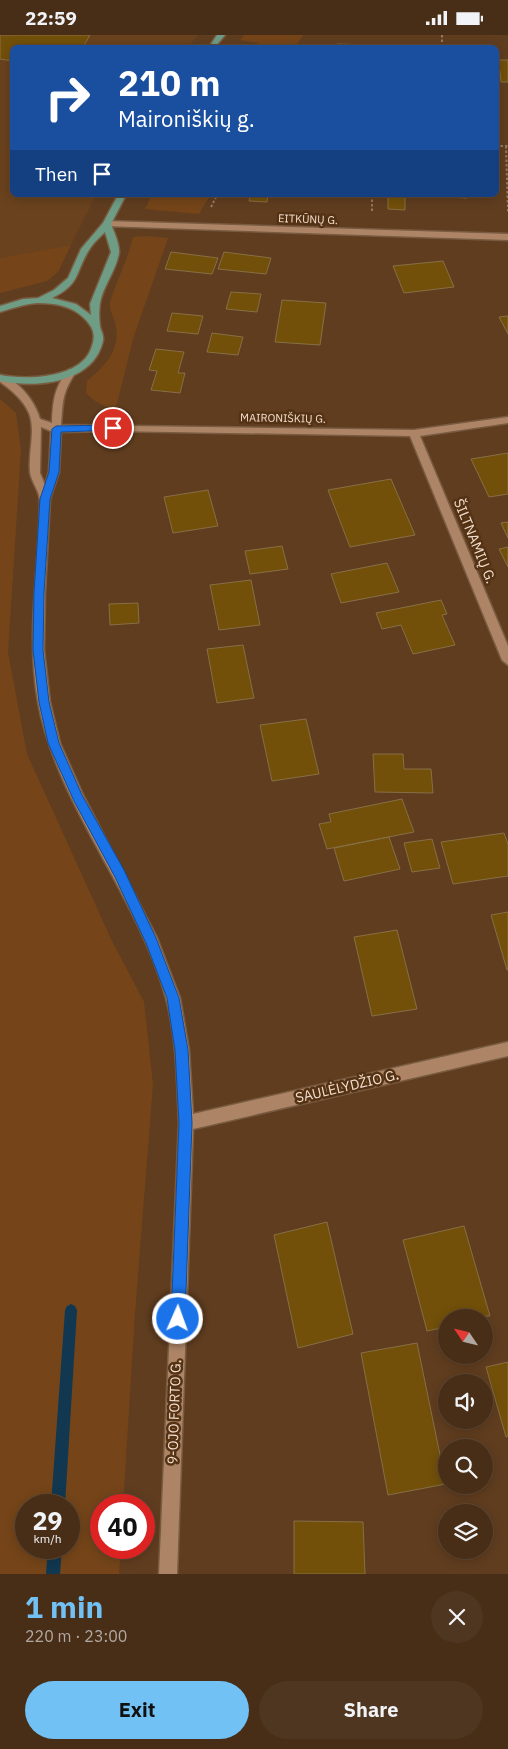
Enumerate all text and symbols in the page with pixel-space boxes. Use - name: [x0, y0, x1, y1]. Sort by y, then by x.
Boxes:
- text: 22:59: [25, 6, 77, 30]
- text: 210 m: [118, 60, 221, 106]
- icon: right: [35, 65, 100, 130]
- text: Maironiškių g.: [118, 104, 255, 133]
- icon: arrive: [88, 160, 116, 188]
- text: Then: [35, 162, 78, 186]
- street label: EITKŪNŲ G.: [278, 211, 338, 227]
- pin: [92, 407, 134, 449]
- street label: MAIRONIŠKIŲ G.: [240, 410, 326, 426]
- icon: arrive: [99, 414, 127, 442]
- street label: ŠILTNAMIŲ G.: [450, 496, 501, 586]
- street label: SAULĖLYDŽIO G.: [293, 1064, 400, 1107]
- position arrow: [151, 1292, 203, 1344]
- north arrow: [438, 1309, 492, 1364]
- map controls: [438, 1309, 493, 1559]
- street label: 9-OJO FORTO G.: [163, 1359, 185, 1465]
- button: sound: [438, 1374, 493, 1429]
- button: search: [438, 1439, 493, 1494]
- speed limit sign: 40: [90, 1494, 155, 1559]
- text: 29: [32, 1504, 63, 1537]
- button: layers: [438, 1504, 493, 1559]
- text: km/h: [33, 1531, 62, 1546]
- text: 1 min: [25, 1587, 103, 1626]
- button: close: [431, 1591, 483, 1643]
- text: 220 m · 23:00: [25, 1626, 127, 1646]
- button: Exit: [25, 1681, 249, 1739]
- button: Share: [259, 1681, 483, 1739]

